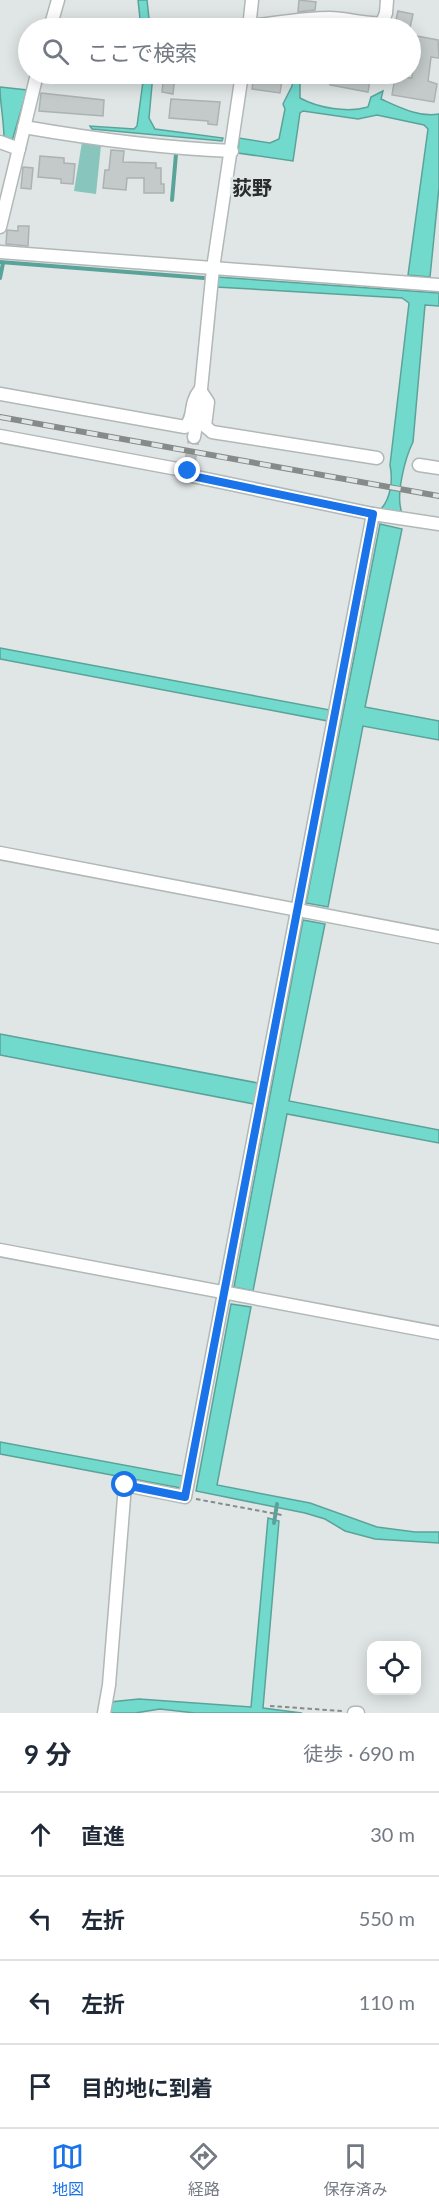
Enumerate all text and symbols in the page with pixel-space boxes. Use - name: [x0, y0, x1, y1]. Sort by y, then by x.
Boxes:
- search box: [18, 18, 421, 84]
- icon: search: [39, 35, 72, 68]
- text: ここで検索: [87, 39, 197, 66]
- district label: 荻野: [232, 175, 272, 199]
- route end: [174, 457, 200, 483]
- route start: [111, 1471, 137, 1497]
- map controls: [367, 1641, 421, 1695]
- button: locate: [367, 1641, 421, 1695]
- text: 9 分: [24, 1738, 71, 1770]
- text: 徒歩 · 690 m: [303, 1741, 415, 1765]
- icon: ahead: [24, 1818, 57, 1851]
- text: 直進: [81, 1822, 125, 1849]
- text: 30 m: [370, 1822, 415, 1846]
- icon: left: [24, 1902, 57, 1935]
- text: 左折: [81, 1906, 125, 1933]
- text: 550 m: [359, 1906, 415, 1930]
- icon: left: [24, 1986, 57, 2019]
- text: 左折: [81, 1990, 125, 2017]
- text: 110 m: [359, 1990, 415, 2014]
- icon: arrive: [24, 2070, 57, 2103]
- text: 目的地に到着: [81, 2074, 213, 2101]
- tab: 地図: [51, 2140, 84, 2200]
- tab: 経路: [187, 2140, 220, 2200]
- tab: 保存済み: [323, 2140, 387, 2200]

